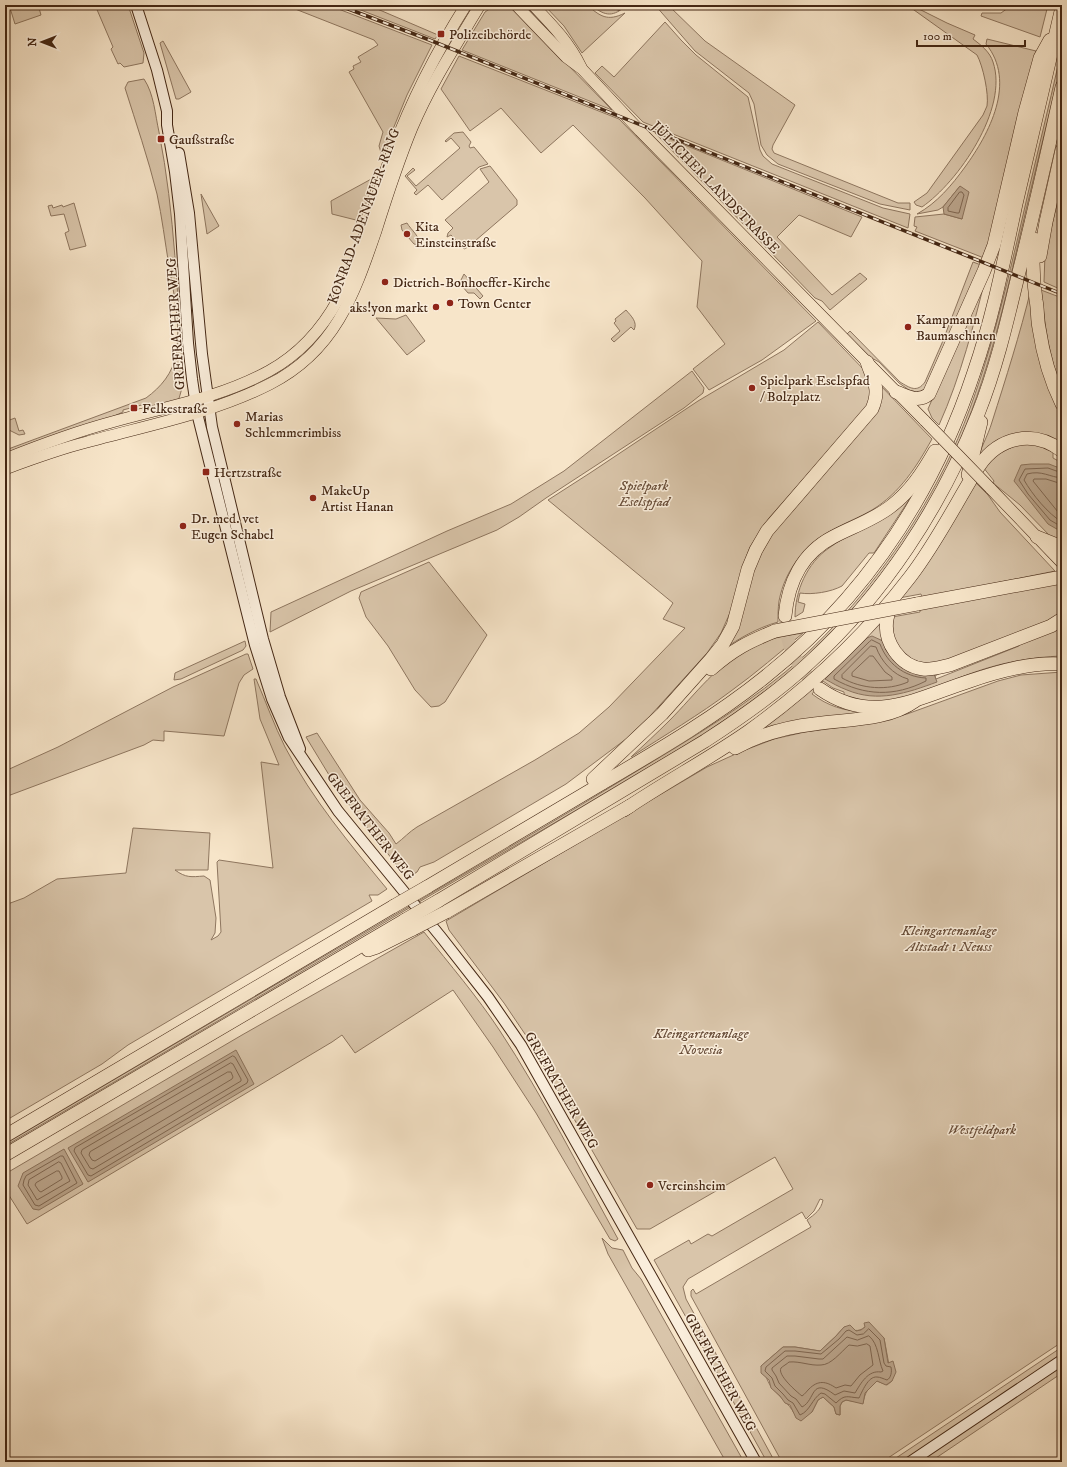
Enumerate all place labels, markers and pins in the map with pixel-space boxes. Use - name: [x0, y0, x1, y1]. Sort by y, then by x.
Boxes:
- place label: Polizeibehörde: [449, 26, 531, 44]
- marker: Polizeibehörde: [436, 29, 446, 39]
- place label: Gaußstraße: [169, 131, 235, 149]
- marker: Gaußstraße: [156, 134, 166, 144]
- place label: Kita Einsteinstraße: [415, 218, 496, 252]
- marker: Kita Einsteinstraße: [402, 229, 412, 239]
- place label: Dietrich-Bonhoeffer-Kirche: [393, 274, 550, 292]
- marker: Dietrich-Bonhoeffer-Kirche: [380, 277, 390, 287]
- place label: Town Center: [458, 295, 532, 313]
- marker: Town Center: [445, 298, 455, 308]
- place label: aks!yon markt: [350, 299, 429, 317]
- marker: aks!yon markt: [431, 302, 441, 312]
- place label: Kampmann Baumaschinen: [916, 311, 997, 345]
- marker: Kampmann Baumaschinen: [903, 322, 913, 332]
- place label: Spielpark Eselspfad / Bolzplatz: [760, 372, 870, 406]
- marker: Spielpark Eselspfad / Bolzplatz: [747, 383, 757, 393]
- place label: Felkestraße: [142, 400, 208, 418]
- marker: Felkestraße: [129, 403, 139, 413]
- place label: Marias Schlemmerimbiss: [245, 408, 342, 442]
- marker: Marias Schlemmerimbiss: [232, 419, 242, 429]
- place label: Hertzstraße: [214, 464, 282, 482]
- marker: Hertzstraße: [201, 467, 211, 477]
- place label: MakeUp Artist Hanan: [321, 482, 394, 516]
- marker: MakeUp Artist Hanan: [308, 493, 318, 503]
- place label: Dr. med. vet Eugen Schabel: [191, 510, 275, 544]
- marker: Dr. med. vet Eugen Schabel: [178, 521, 188, 531]
- place label: Vereinsheim: [657, 1177, 726, 1195]
- marker: Vereinsheim: [645, 1180, 655, 1190]

